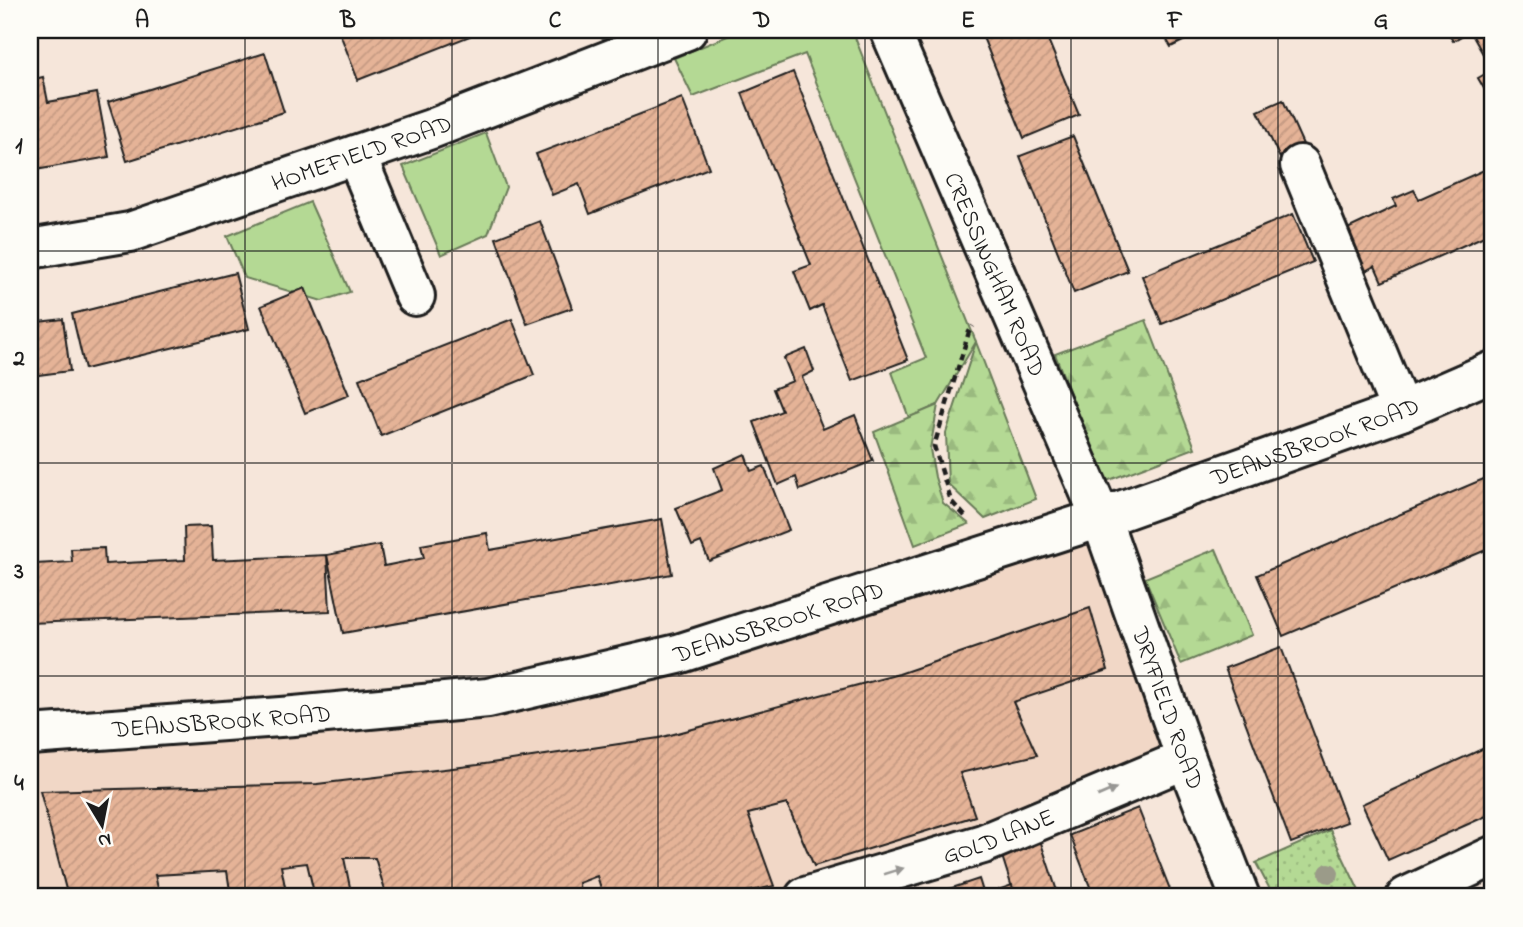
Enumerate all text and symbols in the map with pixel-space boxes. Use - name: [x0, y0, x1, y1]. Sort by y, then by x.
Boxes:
- text: A: [135, 5, 149, 38]
- text: B: [339, 5, 356, 38]
- text: C: [549, 5, 562, 38]
- text: D: [753, 5, 770, 38]
- text: E: [961, 5, 975, 38]
- text: F: [1167, 5, 1183, 38]
- text: G: [1374, 5, 1388, 38]
- street label: HOMEFIELD ROAD: [267, 107, 458, 202]
- text: 1: [15, 131, 23, 164]
- street label: CRESSINGHAM ROAD: [934, 167, 1053, 383]
- text: 2: [12, 343, 25, 376]
- street label: DEANSBROOK ROAD: [1206, 390, 1426, 498]
- text: 3: [13, 556, 24, 589]
- street label: DEANSBROOK ROAD: [669, 574, 889, 675]
- street label: DRYFIELD ROAD: [1120, 622, 1211, 795]
- street label: DEANSBROOK ROAD: [110, 698, 333, 749]
- text: 4: [14, 768, 24, 801]
- one-way arrow: [1096, 786, 1117, 797]
- north arrow: [66, 790, 136, 860]
- street label: GOLD LANE: [939, 801, 1061, 875]
- text: N: [96, 825, 113, 854]
- one-way arrow: [883, 865, 904, 875]

